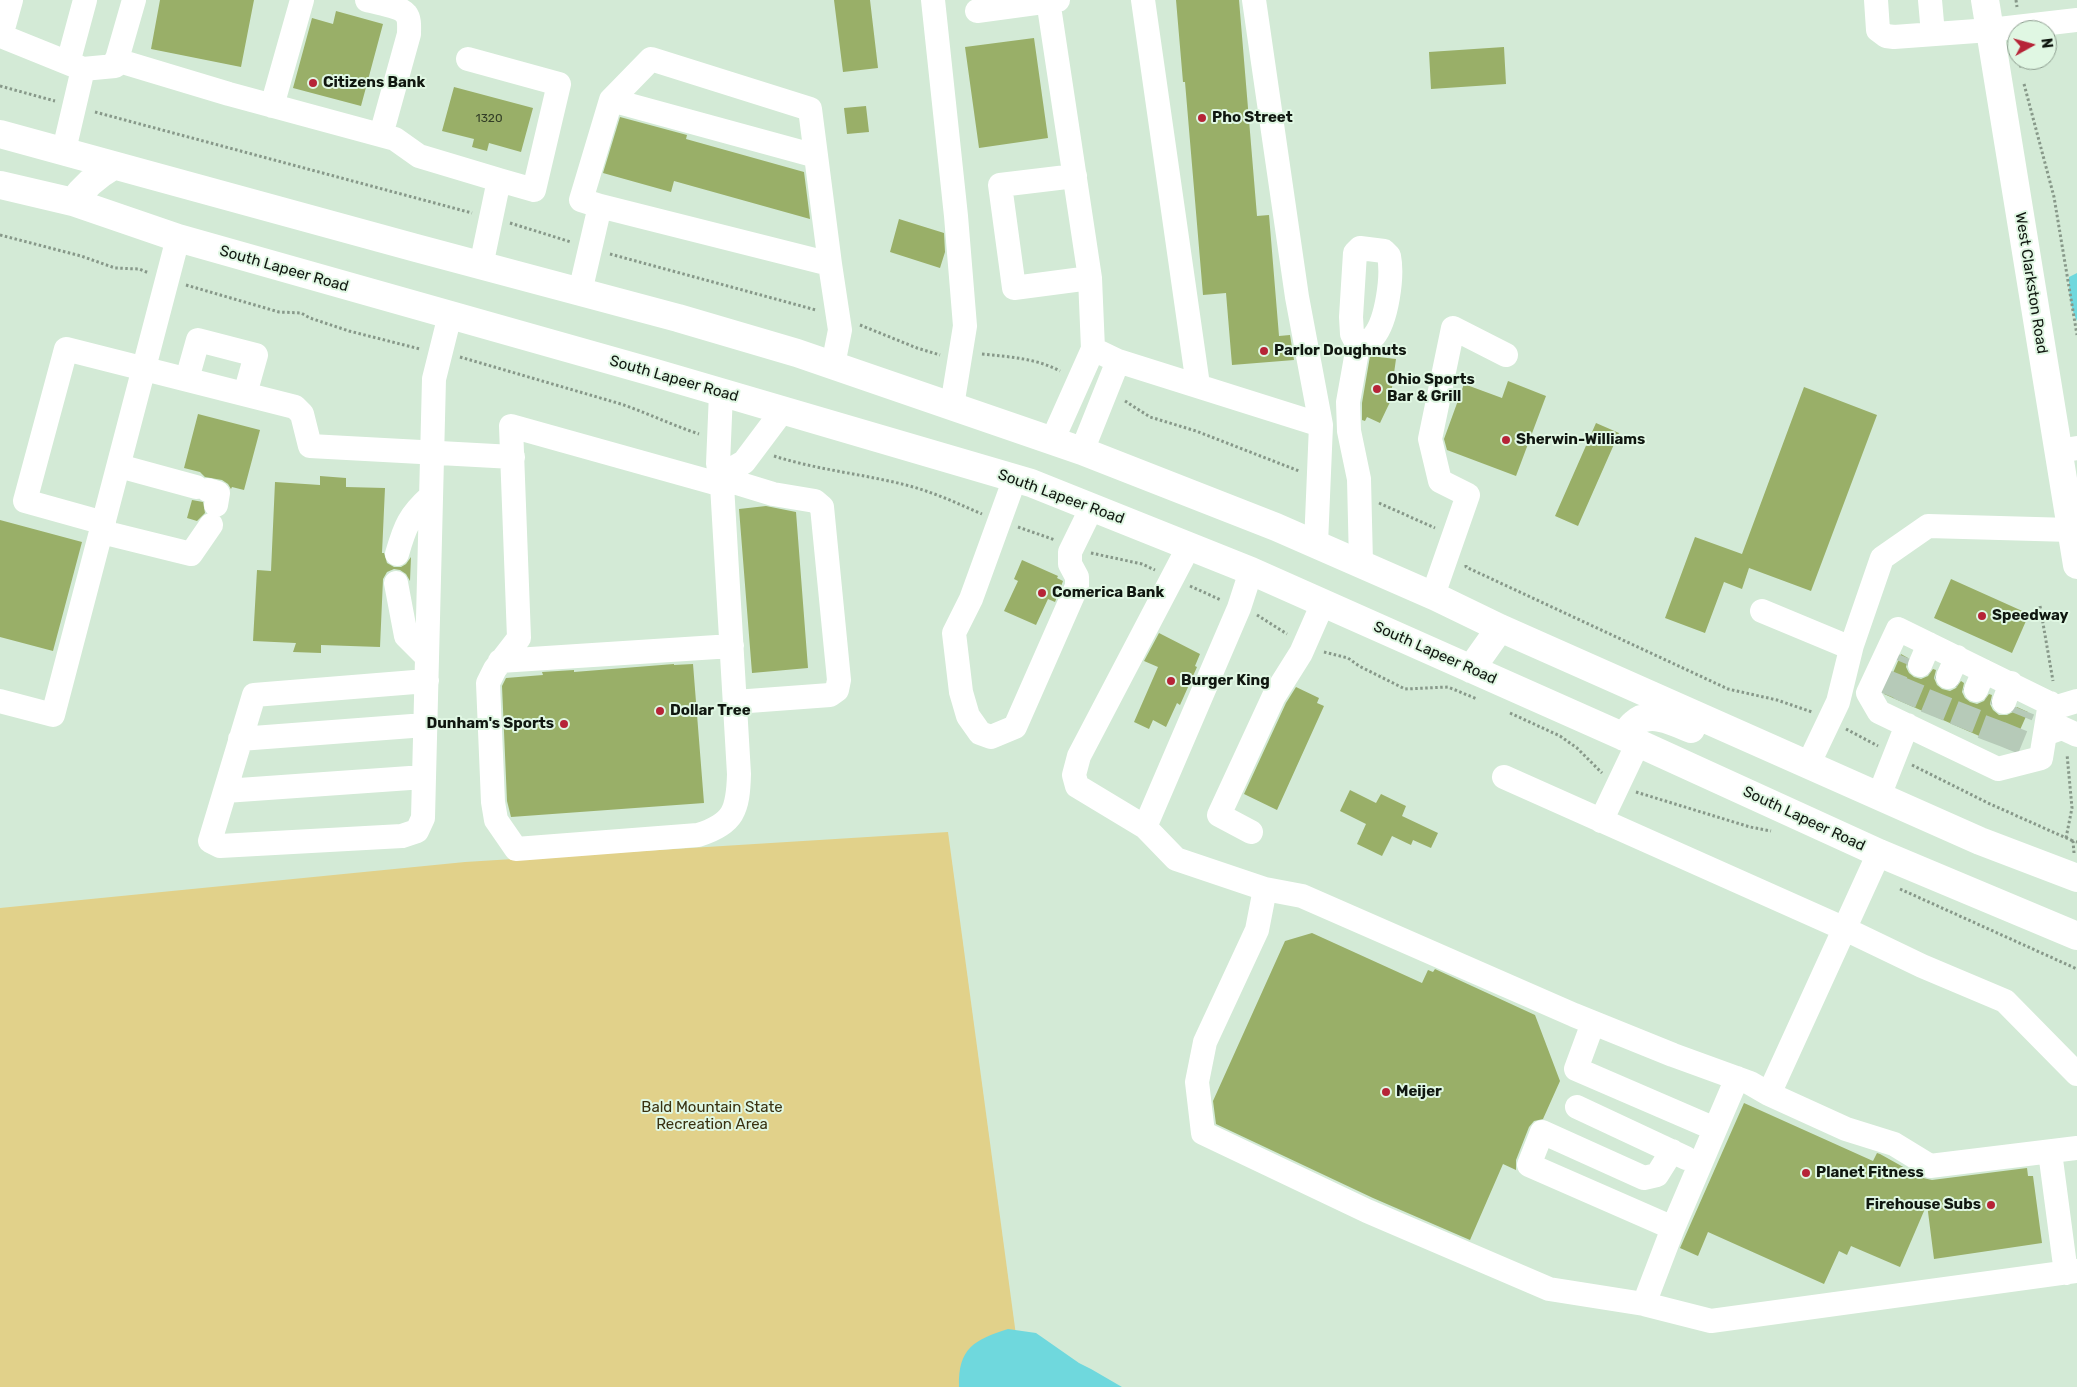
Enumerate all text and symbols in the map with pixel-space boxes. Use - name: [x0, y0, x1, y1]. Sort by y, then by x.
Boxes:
- north arrow: [2007, 20, 2057, 70]
- text: N: [2037, 37, 2055, 49]
- place label: Citizens Bank: [323, 74, 425, 92]
- marker: Citizens Bank: [307, 77, 319, 89]
- place label: Pho Street: [1212, 109, 1293, 127]
- house number: 1320: [475, 112, 503, 126]
- marker: Pho Street: [1196, 112, 1208, 124]
- street label: West Clarkston Road: [2011, 211, 2051, 355]
- street label: South Lapeer Road: [218, 242, 350, 296]
- place label: Parlor Doughnuts: [1274, 342, 1406, 360]
- marker: Parlor Doughnuts: [1258, 345, 1270, 357]
- street label: South Lapeer Road: [608, 352, 740, 406]
- place label: Ohio Sports Bar & Grill: [1387, 371, 1475, 406]
- marker: Ohio Sports Bar & Grill: [1371, 383, 1383, 395]
- place label: Sherwin-Williams: [1516, 431, 1645, 449]
- marker: Sherwin-Williams: [1500, 434, 1512, 446]
- street label: South Lapeer Road: [995, 466, 1127, 528]
- place label: Comerica Bank: [1052, 584, 1164, 602]
- marker: Comerica Bank: [1036, 587, 1048, 599]
- place label: Speedway: [1992, 607, 2069, 625]
- marker: Speedway: [1976, 610, 1988, 622]
- street label: South Lapeer Road: [1371, 618, 1499, 688]
- place label: Burger King: [1181, 672, 1270, 690]
- marker: Burger King: [1165, 675, 1177, 687]
- place label: Dollar Tree: [670, 702, 751, 720]
- marker: Dollar Tree: [654, 705, 666, 717]
- place label: Dunham's Sports: [426, 715, 554, 733]
- marker: Dunham's Sports: [558, 718, 570, 730]
- street label: South Lapeer Road: [1740, 783, 1868, 855]
- place label: Meijer: [1396, 1083, 1442, 1101]
- marker: Meijer: [1380, 1086, 1392, 1098]
- park label: Bald Mountain State Recreation Area: [641, 1099, 783, 1134]
- place label: Planet Fitness: [1816, 1164, 1924, 1182]
- marker: Planet Fitness: [1800, 1167, 1812, 1179]
- place label: Firehouse Subs: [1866, 1196, 1981, 1214]
- marker: Firehouse Subs: [1985, 1199, 1997, 1211]

